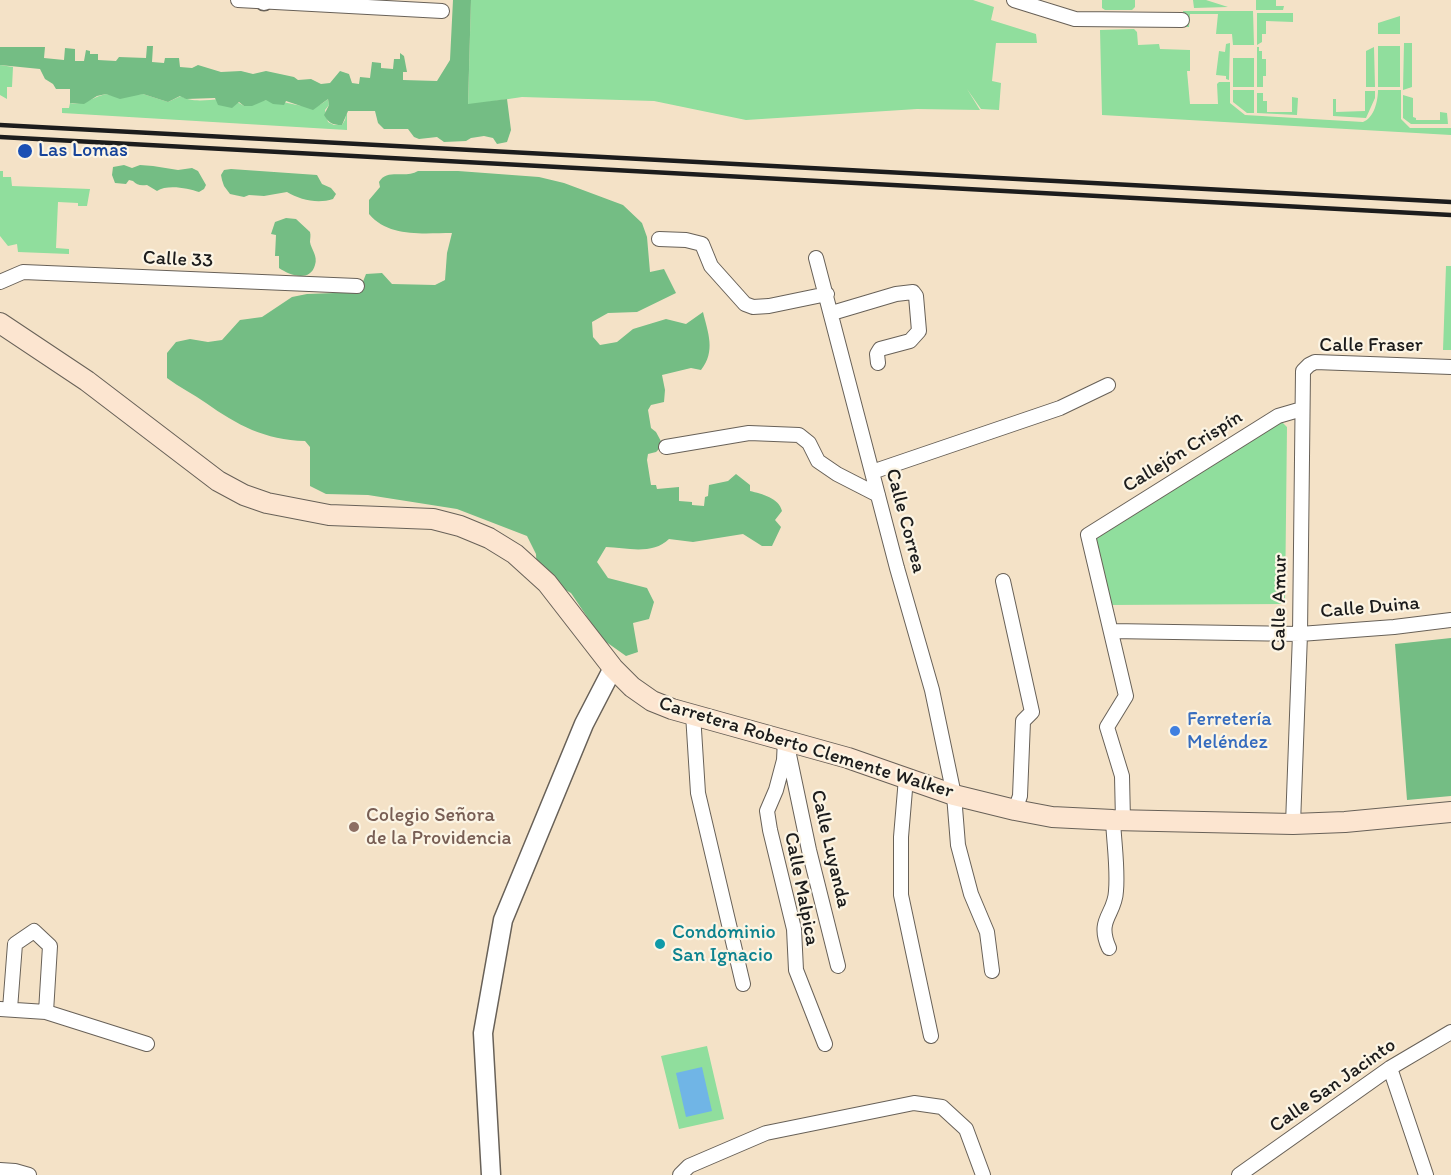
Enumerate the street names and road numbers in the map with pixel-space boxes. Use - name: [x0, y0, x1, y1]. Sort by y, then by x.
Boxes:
- street label: Calle 33: [142, 246, 214, 274]
- street label: Calle Fraser: [1319, 334, 1423, 358]
- street label: Callejón Crispín: [1119, 406, 1247, 498]
- street label: Calle Correa: [880, 466, 930, 576]
- street label: Calle Amur: [1267, 554, 1293, 652]
- street label: Calle Duina: [1319, 592, 1421, 624]
- street label: Carretera Roberto Clemente Walker: [656, 692, 956, 804]
- street label: Calle Luyanda: [805, 788, 855, 910]
- street label: Calle Malpica: [778, 830, 824, 948]
- street label: Calle San Jacinto: [1265, 1034, 1401, 1138]

